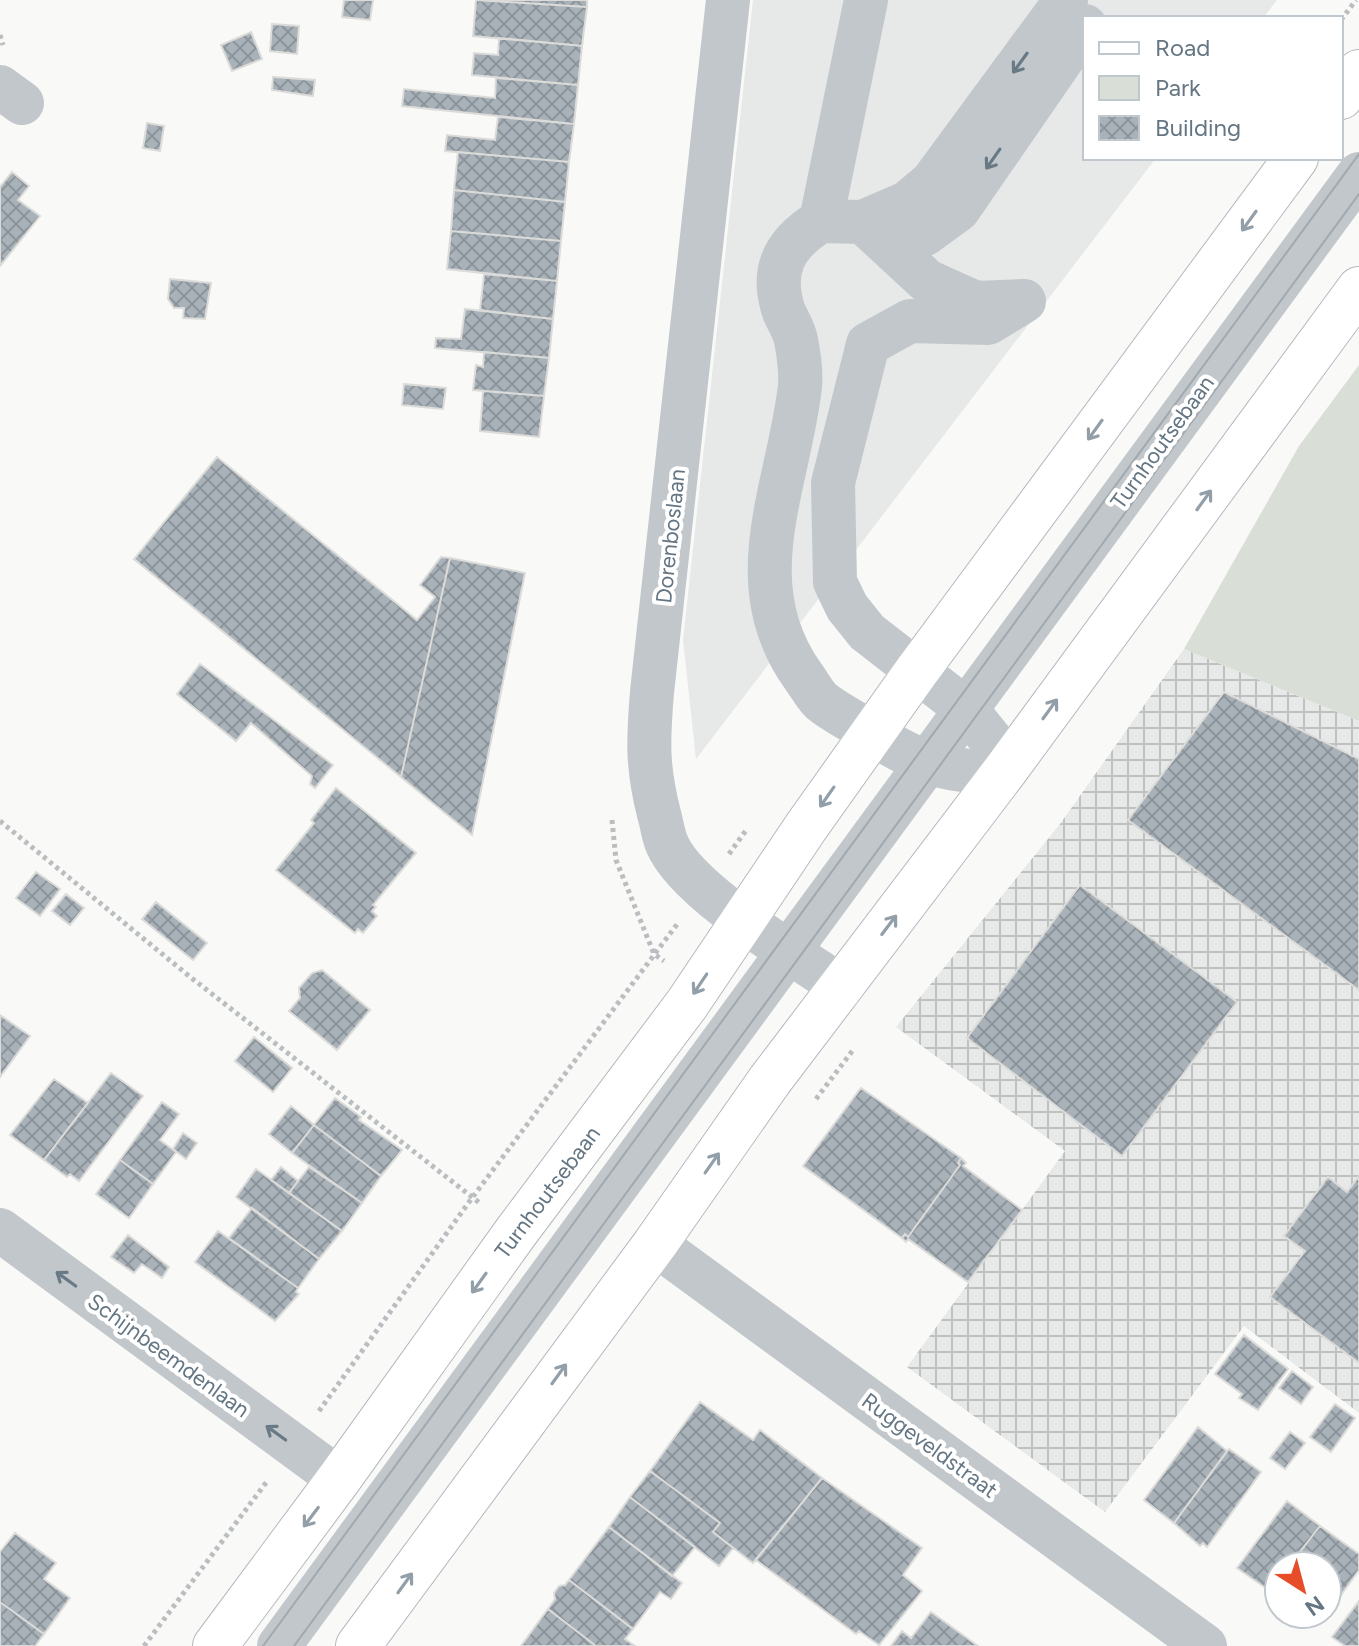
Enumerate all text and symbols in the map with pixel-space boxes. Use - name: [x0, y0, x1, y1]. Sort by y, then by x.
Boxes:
- legend: [1083, 16, 1343, 160]
- text: Road: [1155, 33, 1210, 62]
- one-way arrow: [1011, 52, 1028, 73]
- text: Park: [1155, 73, 1201, 102]
- text: Building: [1155, 113, 1241, 142]
- one-way arrow: [985, 148, 1001, 170]
- one-way arrow: [1241, 209, 1258, 231]
- street label: Turnhoutsebaan: [1105, 370, 1220, 514]
- one-way arrow: [1087, 419, 1104, 440]
- street label: Dorenboslaan: [650, 467, 691, 605]
- one-way arrow: [1196, 489, 1212, 511]
- one-way arrow: [1042, 699, 1058, 721]
- one-way arrow: [819, 786, 835, 808]
- one-way arrow: [880, 915, 897, 936]
- one-way arrow: [692, 973, 708, 995]
- street label: Turnhoutsebaan: [489, 1121, 606, 1264]
- one-way arrow: [704, 1153, 720, 1175]
- one-way arrow: [56, 1271, 78, 1288]
- one-way arrow: [471, 1272, 487, 1294]
- street label: Schijnbeemdenlaan: [83, 1288, 255, 1423]
- one-way arrow: [550, 1364, 567, 1385]
- street label: Ruggeveldstraat: [857, 1387, 1003, 1504]
- one-way arrow: [266, 1425, 287, 1442]
- one-way arrow: [303, 1506, 320, 1527]
- north arrow: [1263, 1550, 1343, 1630]
- one-way arrow: [396, 1573, 413, 1594]
- text: N: [1300, 1590, 1329, 1622]

